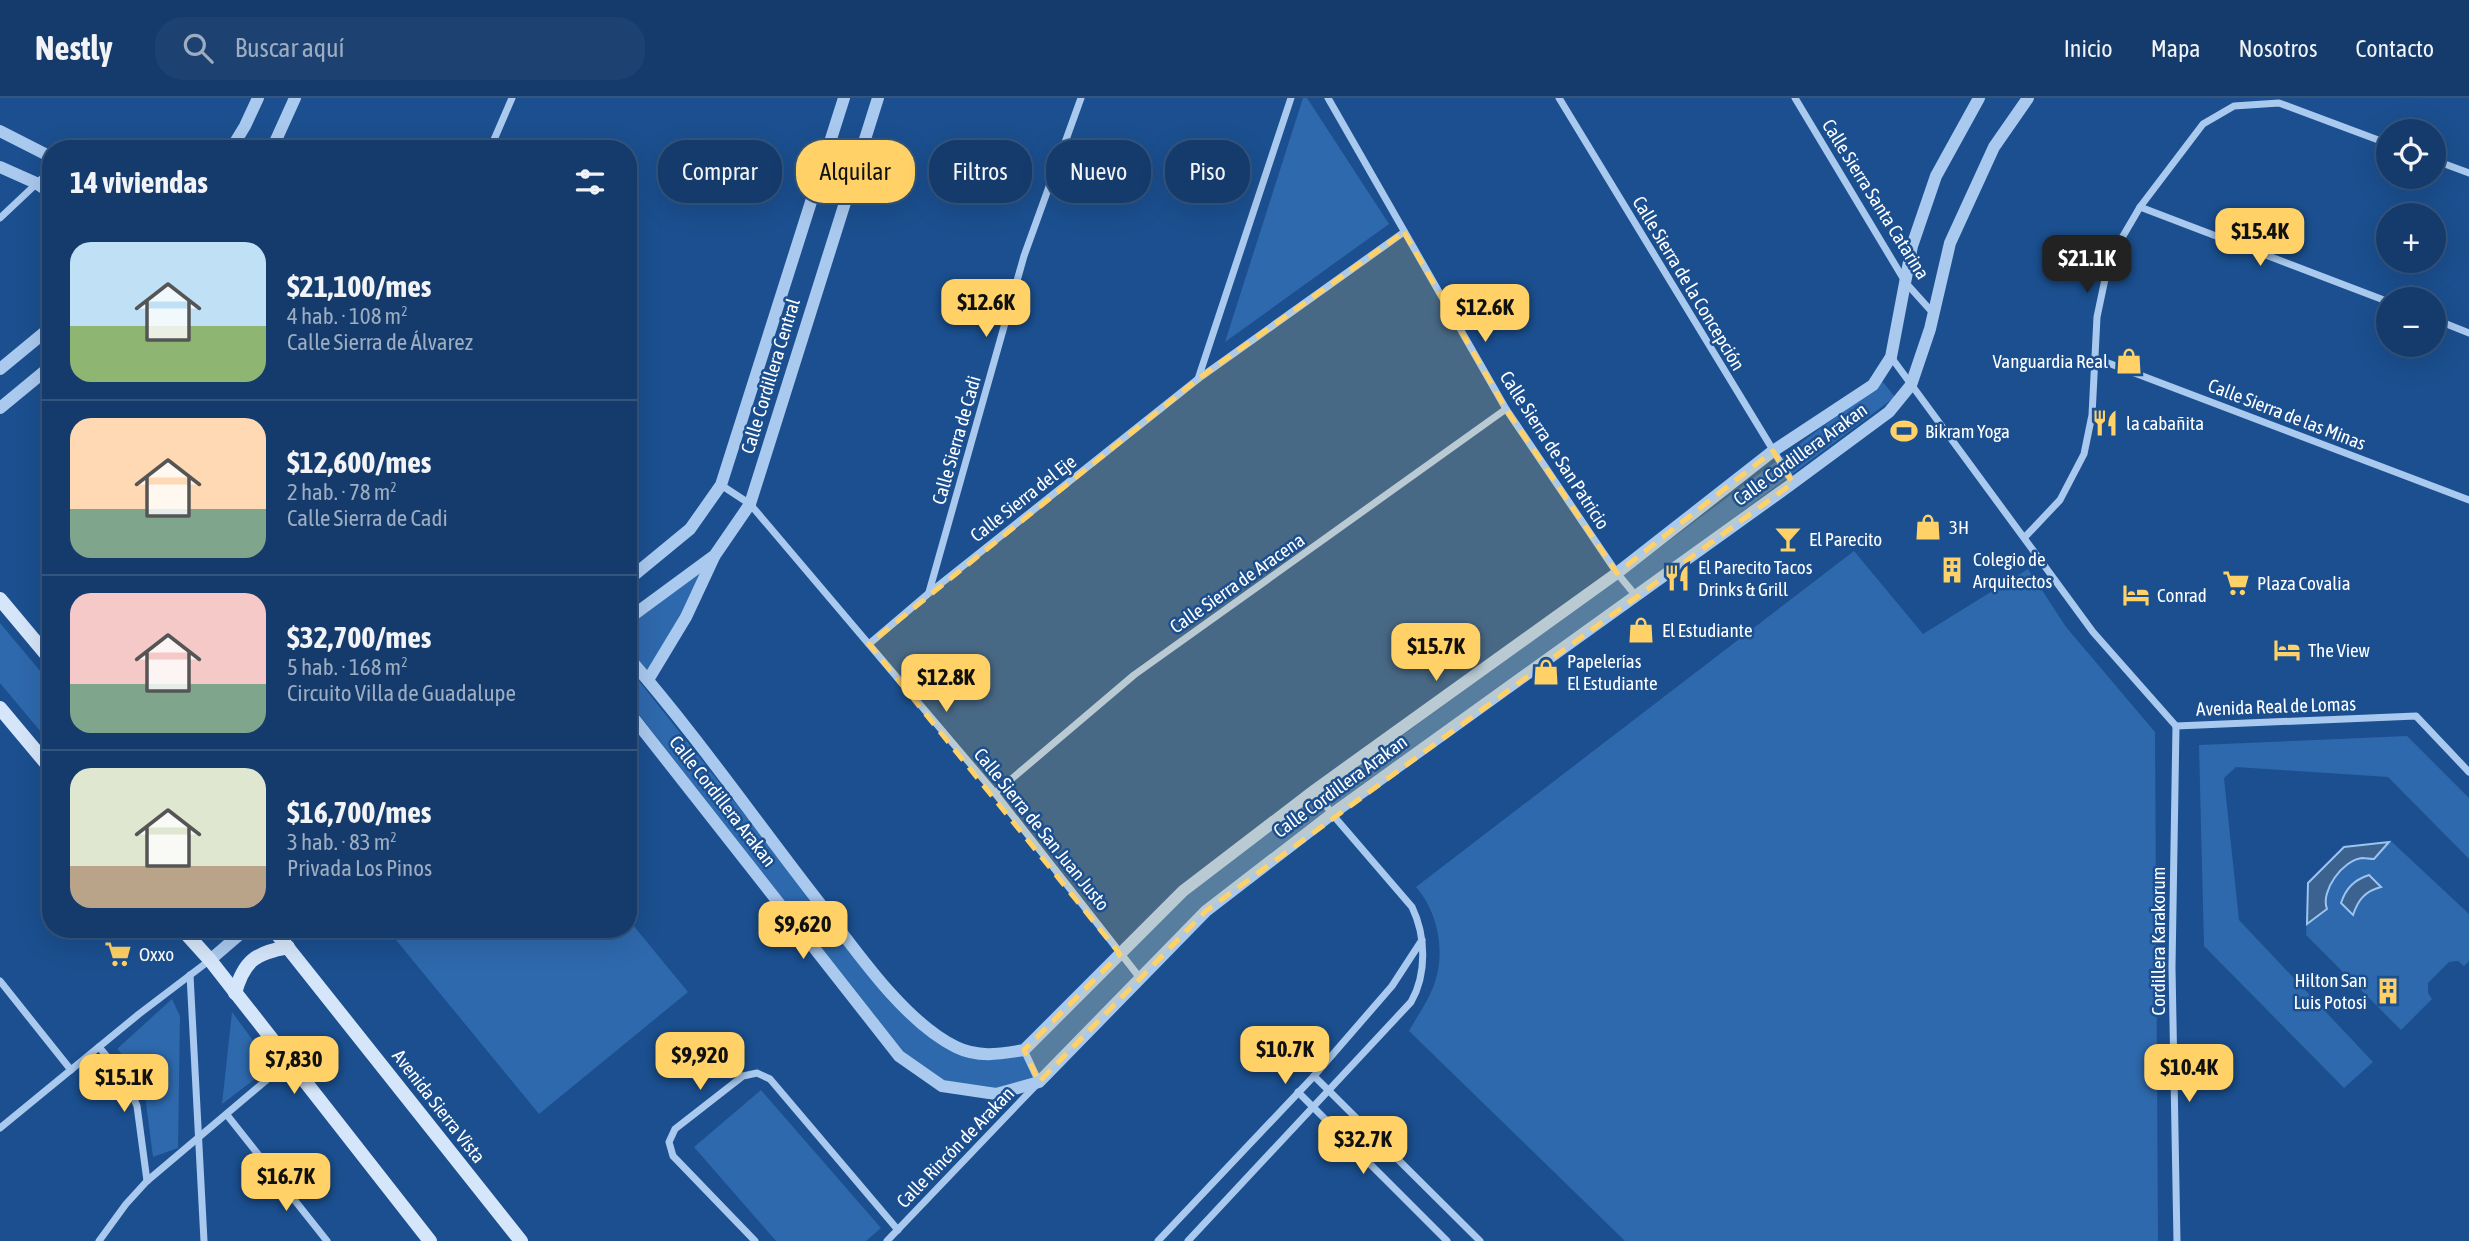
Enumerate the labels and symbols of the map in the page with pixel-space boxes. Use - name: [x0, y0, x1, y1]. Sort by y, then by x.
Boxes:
- street label: Calle Sierra Santa Catarina: [1818, 115, 1934, 283]
- street label: Calle Sierra de la Concepción: [1628, 192, 1750, 374]
- pin: $15.4K: [2203, 208, 2317, 268]
- pin: $21.1K: [2030, 236, 2144, 295]
- pin: $12.6K: [929, 280, 1043, 339]
- pin: $12.6K: [1428, 285, 1542, 344]
- street label: Calle Cordillera Central: [736, 296, 804, 456]
- shop icon: Vanguardia Real: [2114, 346, 2144, 376]
- place label: Vanguardia Real: [1993, 350, 2108, 372]
- street label: Calle Sierra de San Patricio: [1496, 367, 1614, 533]
- street label: Calle Sierra de Cadi: [927, 373, 985, 507]
- street label: Calle Sierra de las Minas: [2205, 374, 2369, 454]
- street label: Calle Cordillera Arakan: [1729, 398, 1871, 510]
- restaurant icon: la cabañita: [2090, 408, 2120, 438]
- place label: la cabañita: [2126, 412, 2204, 434]
- sports icon: Bikram Yoga: [1889, 416, 1919, 446]
- place label: Bikram Yoga: [1925, 420, 2010, 442]
- street label: Calle Sierra del Eje: [966, 450, 1080, 546]
- shop icon: 3H: [1913, 512, 1943, 542]
- place label: 3H: [1949, 516, 1969, 538]
- bar icon: El Parecito: [1773, 524, 1803, 554]
- street label: Calle Sierra de Aracena: [1166, 528, 1308, 638]
- place label: El Parecito: [1809, 528, 1882, 550]
- place label: Colegio de Arquitectos: [1973, 548, 2053, 592]
- building icon: Colegio de Arquitectos: [1937, 555, 1967, 585]
- place label: El Parecito Tacos Drinks & Grill: [1698, 556, 1813, 600]
- restaurant icon: El Parecito Tacos Drinks & Grill: [1662, 563, 1692, 593]
- supermarket icon: Plaza Covalia: [2221, 568, 2251, 598]
- place label: Plaza Covalia: [2257, 572, 2350, 594]
- hotel icon: Conrad: [2121, 580, 2151, 610]
- place label: Conrad: [2157, 584, 2207, 606]
- shop icon: El Estudiante: [1626, 615, 1656, 645]
- place label: El Estudiante: [1662, 619, 1753, 641]
- pin: $15.7K: [1379, 624, 1493, 683]
- hotel icon: The View: [2272, 635, 2302, 665]
- place label: The View: [2308, 639, 2371, 661]
- place label: Papelerías El Estudiante: [1567, 650, 1658, 694]
- pin: $12.8K: [889, 654, 1003, 714]
- shop icon: Papelerías El Estudiante: [1531, 657, 1561, 687]
- street label: Avenida Real de Lomas: [2196, 692, 2357, 720]
- street label: Calle Cordillera Arakan: [1269, 730, 1411, 842]
- street label: Calle Cordillera Arakan: [665, 731, 781, 871]
- street label: Calle Sierra de San Juan Justo: [970, 743, 1114, 915]
- street label: Cordillera Karakorum: [2147, 867, 2169, 1015]
- pin: $9,620: [746, 902, 860, 961]
- supermarket icon: Oxxo: [103, 939, 133, 969]
- place label: Oxxo: [139, 943, 174, 965]
- place label: Hilton San Luis Potosi: [2293, 969, 2367, 1013]
- building icon: Hilton San Luis Potosi: [2373, 976, 2403, 1006]
- pin: $10.7K: [1228, 1026, 1342, 1086]
- pin: $9,920: [643, 1032, 757, 1092]
- pin: $7,830: [237, 1037, 351, 1096]
- pin: $10.4K: [2132, 1044, 2246, 1104]
- street label: Avenida Sierra Vista: [388, 1045, 490, 1167]
- pin: $15.1K: [67, 1054, 181, 1114]
- street label: Calle Rincón de Arakan: [892, 1082, 1018, 1212]
- pin: $32.7K: [1306, 1116, 1420, 1176]
- pin: $16.7K: [229, 1154, 343, 1213]

